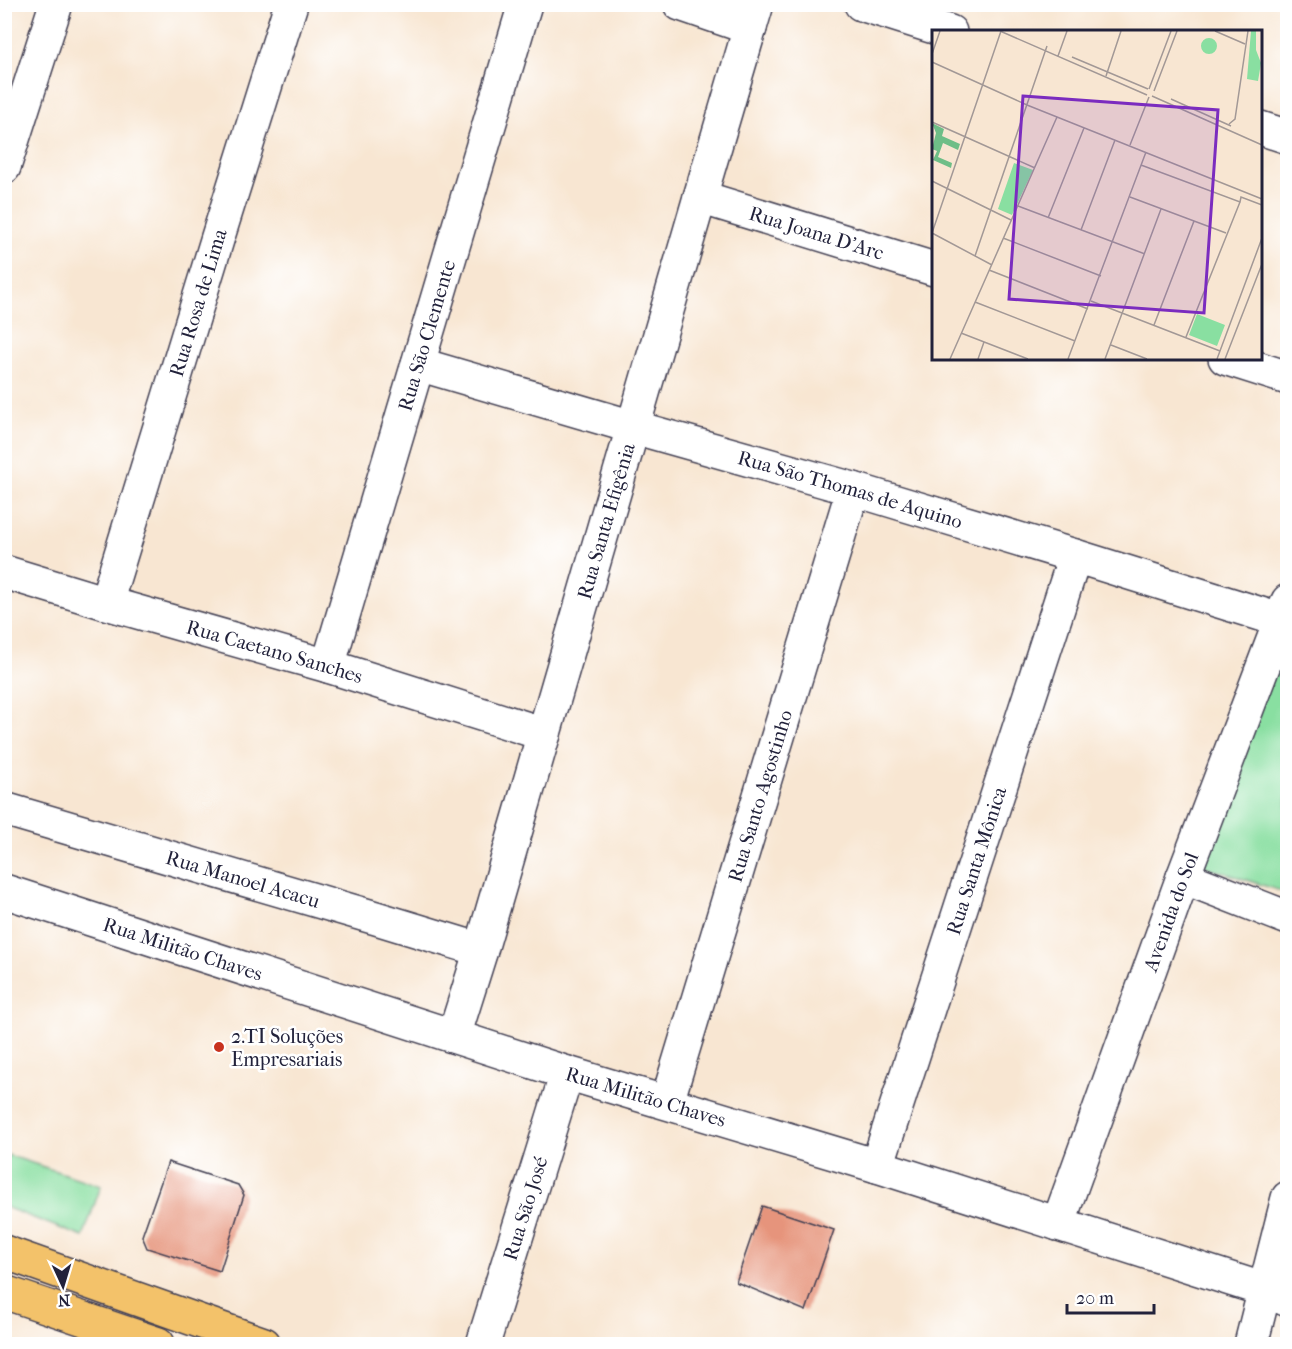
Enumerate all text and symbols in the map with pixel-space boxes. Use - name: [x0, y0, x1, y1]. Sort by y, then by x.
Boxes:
- inset map: [932, 30, 1262, 360]
- street label: Rua Joana D'Arc: [746, 201, 887, 264]
- street label: Rua Rosa de Lima: [164, 225, 232, 379]
- street label: Rua São Clemente: [393, 257, 460, 414]
- street label: Rua Santa Efigênia: [572, 439, 640, 602]
- street label: Rua São Thomas de Aquino: [735, 446, 965, 533]
- street label: Rua Caetano Sanches: [184, 615, 366, 688]
- street label: Rua Santo Agostinho: [723, 707, 797, 885]
- street label: Rua Santa Mônica: [941, 783, 1011, 938]
- street label: Rua Manoel Acacu: [163, 846, 323, 913]
- street label: Avenida do Sol: [1138, 848, 1203, 975]
- street label: Rua Militão Chaves: [100, 912, 265, 985]
- place label: 2.TI Soluções Empresariais: [231, 1025, 343, 1071]
- marker: 2.TI Soluções Empresariais: [212, 1040, 226, 1054]
- street label: Rua Militão Chaves: [563, 1062, 729, 1132]
- street label: Rua São José: [498, 1153, 552, 1263]
- north arrow: [33, 1256, 93, 1316]
- scale bar: [1067, 1277, 1154, 1315]
- text: 20 m: [1076, 1288, 1114, 1309]
- text: N: [56, 1291, 71, 1310]

